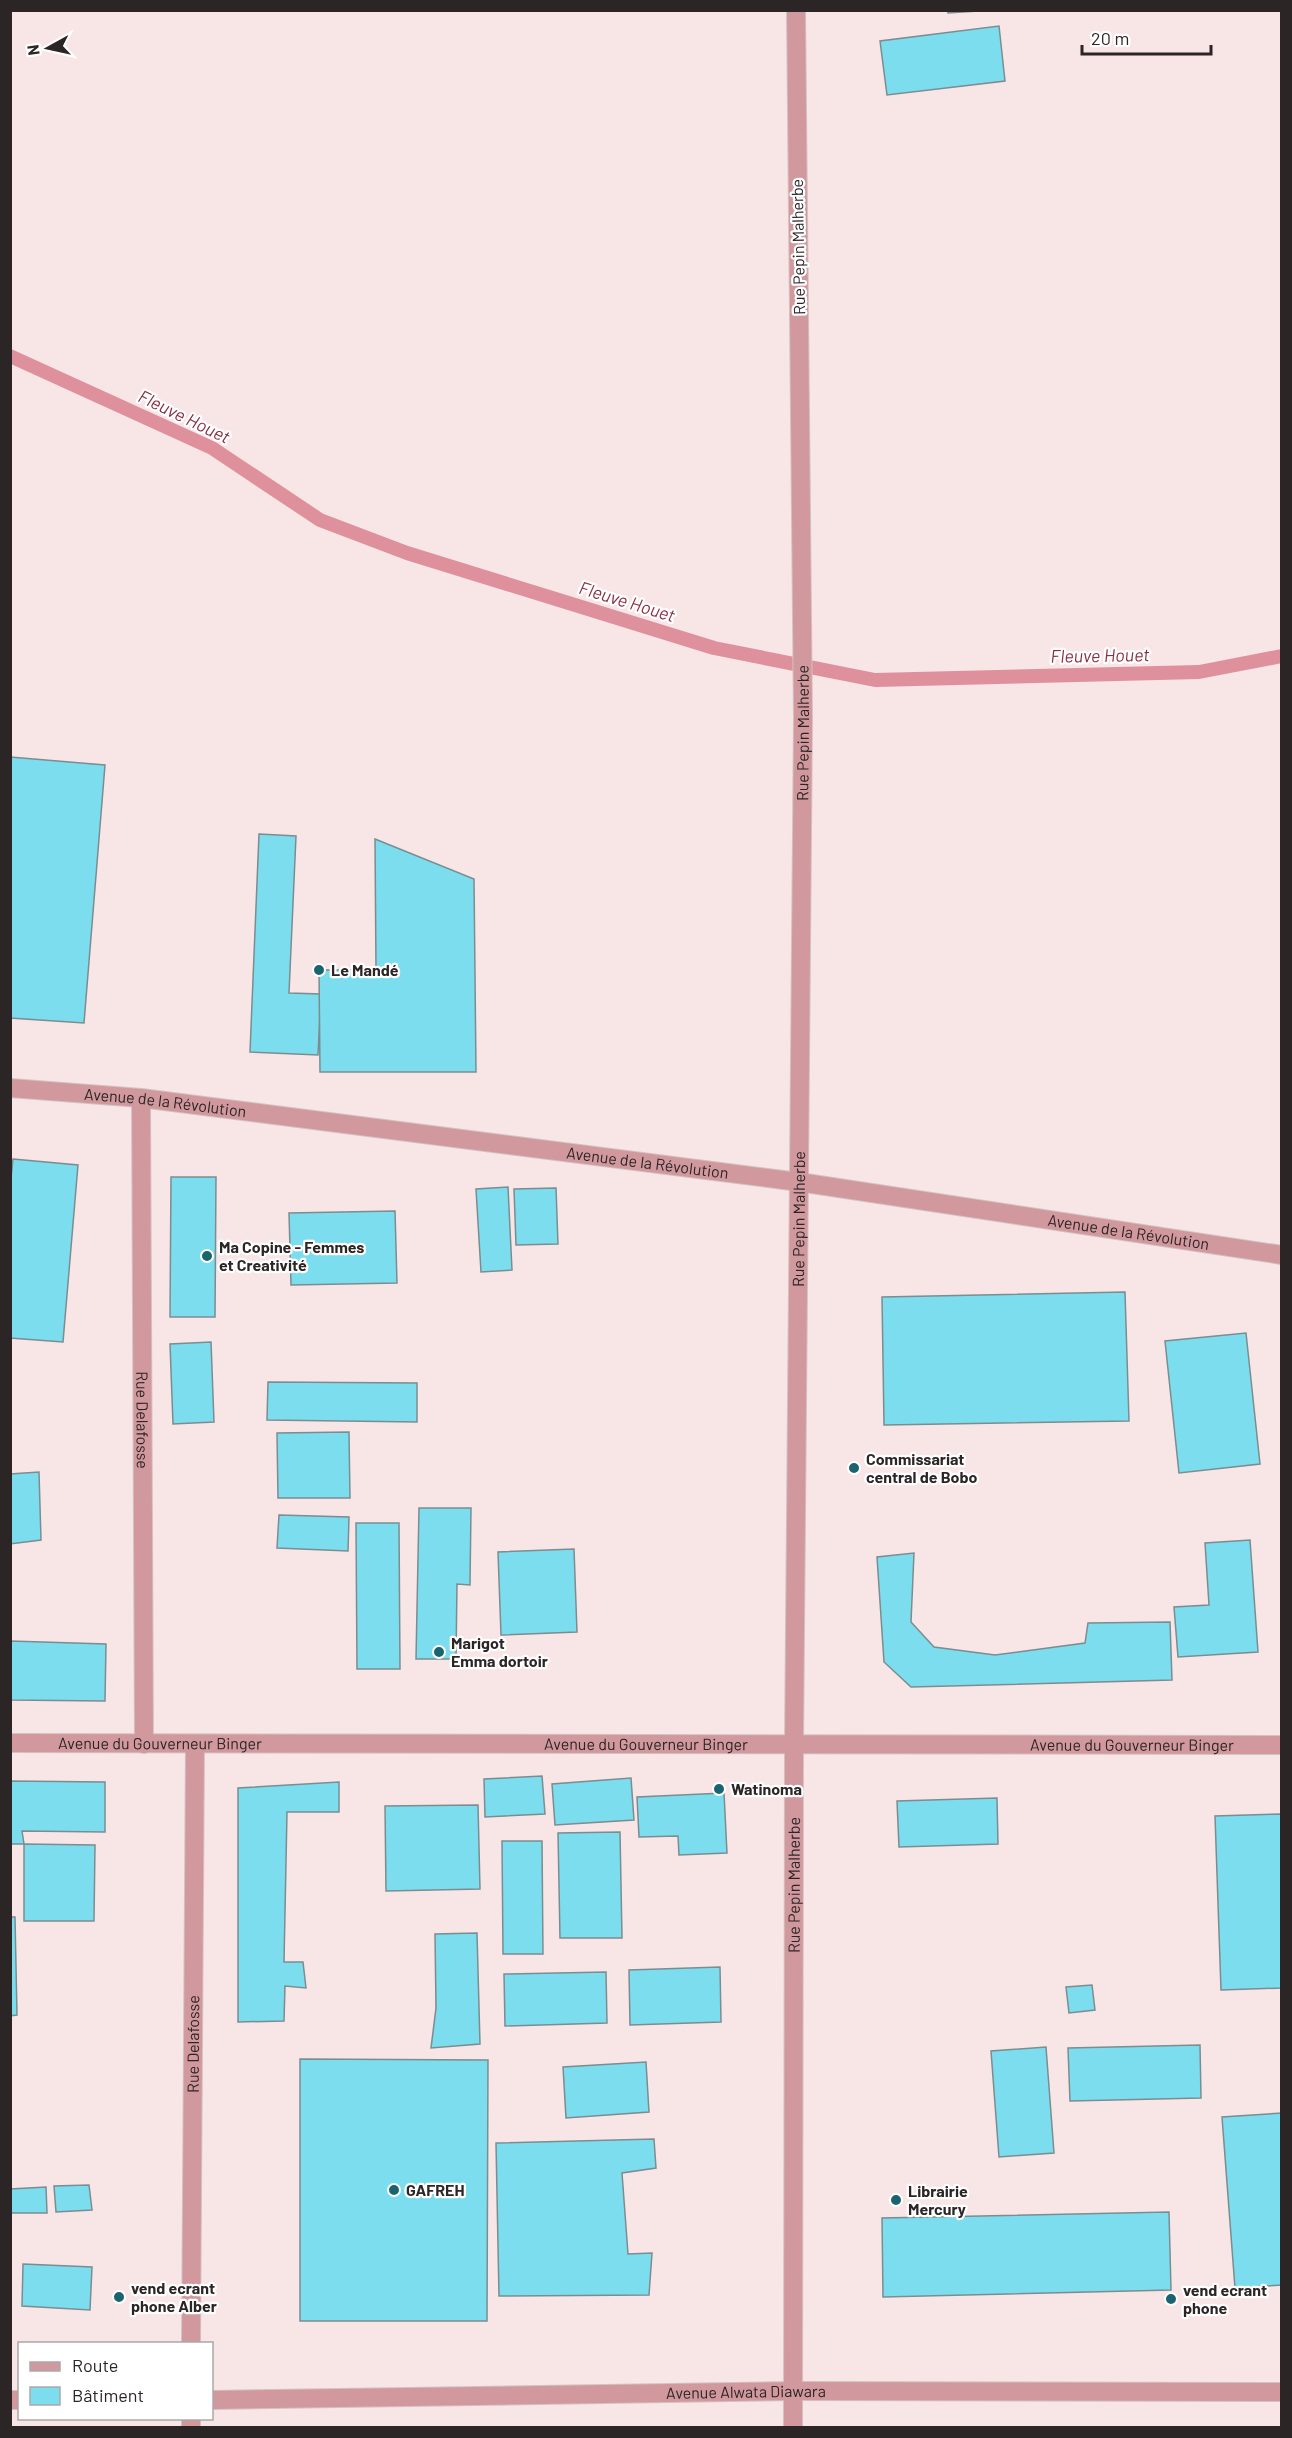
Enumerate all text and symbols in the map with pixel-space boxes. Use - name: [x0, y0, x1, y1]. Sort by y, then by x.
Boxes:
- north arrow: [18, 18, 78, 78]
- scale bar: [1082, 18, 1211, 56]
- text: 20 m: [1091, 27, 1129, 49]
- text: N: [23, 44, 43, 57]
- street label: Rue Pepin Malherbe: [787, 179, 808, 315]
- water label: Fleuve Houet: [135, 384, 234, 448]
- water label: Fleuve Houet: [577, 576, 679, 626]
- water label: Fleuve Houet: [1050, 643, 1150, 667]
- street label: Rue Pepin Malherbe: [792, 665, 812, 801]
- place label: Le Mandé: [331, 960, 399, 979]
- marker: Le Mandé: [312, 963, 326, 977]
- street label: Avenue de la Révolution: [83, 1084, 248, 1120]
- street label: Avenue de la Révolution: [565, 1142, 730, 1182]
- street label: Rue Pepin Malherbe: [788, 1151, 808, 1287]
- street label: Avenue de la Révolution: [1046, 1210, 1211, 1253]
- place label: Ma Copine - Femmes et Creativité: [219, 1237, 364, 1274]
- marker: Ma Copine - Femmes et Creativité: [200, 1249, 214, 1263]
- street label: Rue Delafosse: [133, 1371, 153, 1469]
- place label: Commissariat central de Bobo: [866, 1449, 977, 1486]
- marker: Commissariat central de Bobo: [847, 1461, 861, 1475]
- place label: Marigot Emma dortoir: [451, 1633, 548, 1670]
- marker: Marigot Emma dortoir: [432, 1645, 446, 1659]
- street label: Avenue du Gouverneur Binger: [58, 1733, 262, 1752]
- street label: Avenue du Gouverneur Binger: [544, 1734, 748, 1753]
- street label: Avenue du Gouverneur Binger: [1030, 1735, 1234, 1754]
- place label: Watinoma: [731, 1779, 802, 1798]
- marker: Watinoma: [712, 1782, 726, 1796]
- street label: Rue Pepin Malherbe: [784, 1817, 803, 1953]
- street label: Rue Delafosse: [183, 1995, 202, 2093]
- place label: GAFREH: [406, 2180, 464, 2199]
- place label: Librairie Mercury: [908, 2181, 968, 2218]
- marker: GAFREH: [387, 2183, 401, 2197]
- marker: Librairie Mercury: [889, 2193, 903, 2207]
- place label: vend ecrant phone Alber: [131, 2278, 217, 2315]
- place label: vend ecrant phone: [1183, 2280, 1267, 2317]
- marker: vend ecrant phone Alber: [112, 2290, 126, 2304]
- marker: vend ecrant phone: [1164, 2292, 1178, 2306]
- legend: [18, 2342, 213, 2420]
- text: Route: [72, 2354, 118, 2376]
- street label: Avenue Alwata Diawara: [666, 2381, 826, 2402]
- text: Bâtiment: [72, 2384, 144, 2406]

